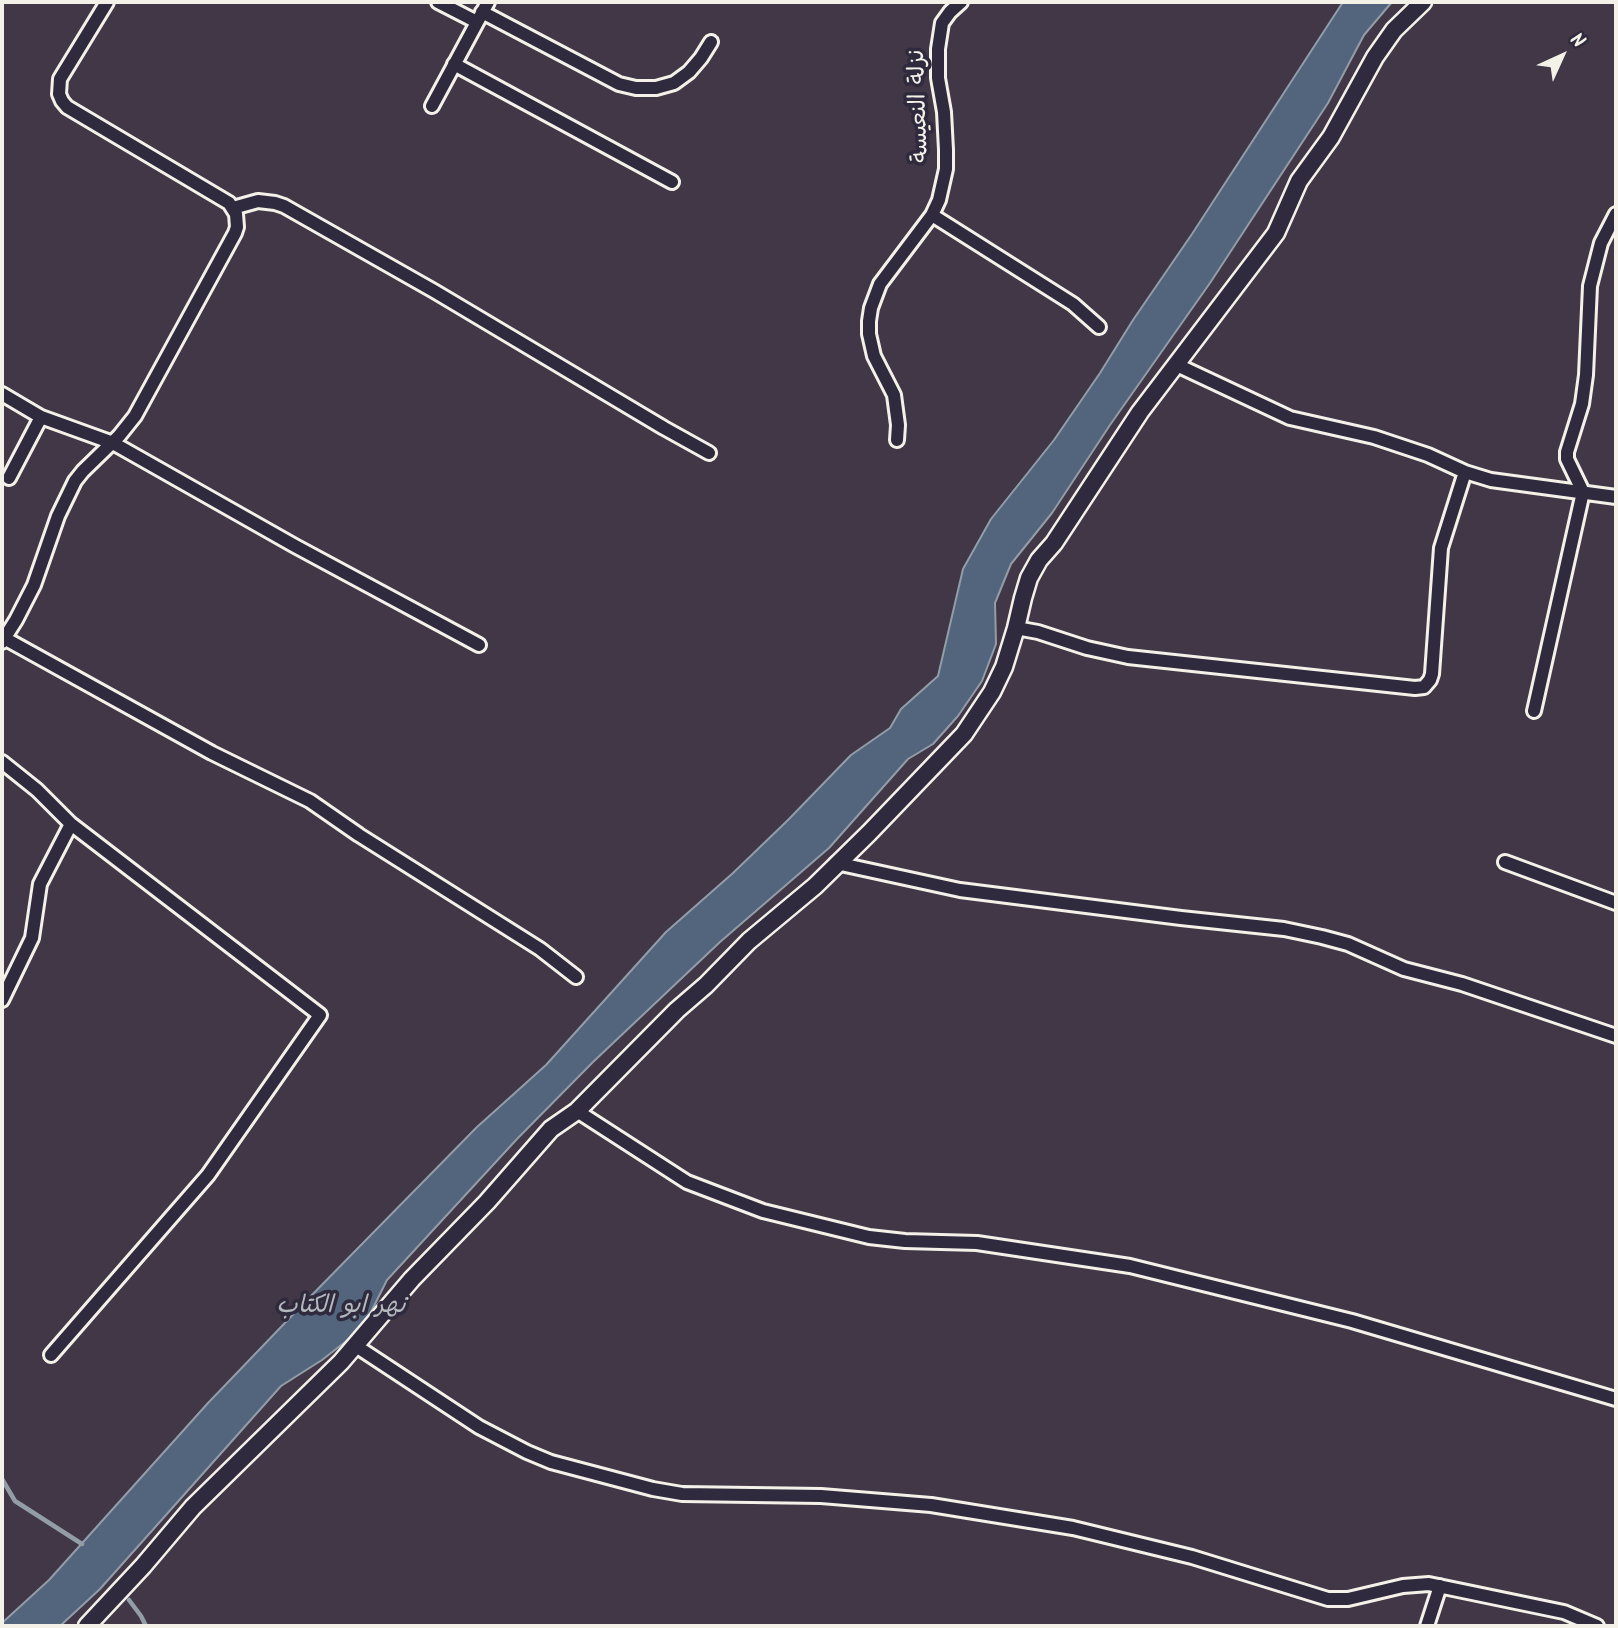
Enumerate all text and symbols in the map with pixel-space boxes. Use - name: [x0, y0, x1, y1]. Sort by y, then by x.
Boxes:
- north arrow: [1527, 21, 1597, 91]
- text: N: [1562, 26, 1592, 56]
- street label: نزلة النعيسة: [905, 49, 937, 163]
- water label: نهر ابو الكتاب: [277, 1294, 405, 1322]

